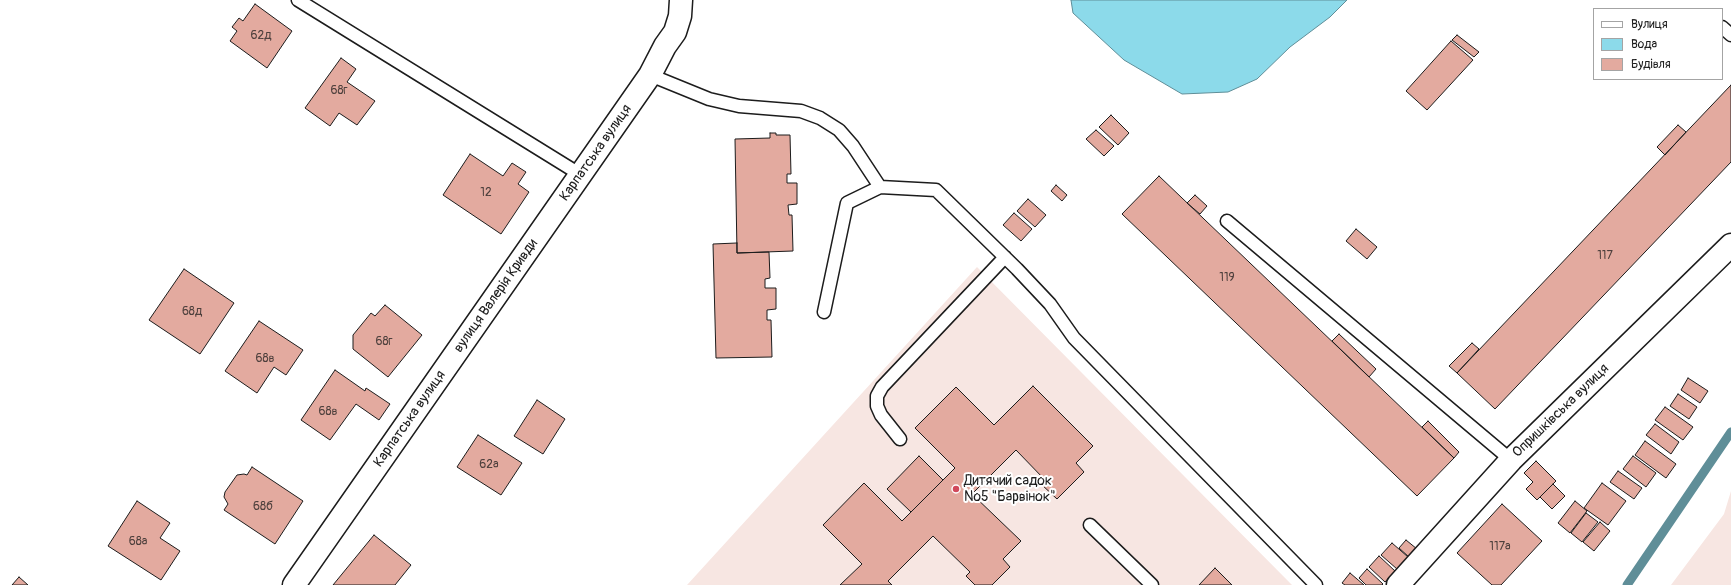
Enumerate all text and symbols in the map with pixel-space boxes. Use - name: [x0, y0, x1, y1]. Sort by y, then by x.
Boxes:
- legend: [1593, 8, 1723, 80]
- text: Вулиця: [1631, 17, 1668, 32]
- house number: 62д: [251, 29, 271, 43]
- text: Вода: [1631, 37, 1657, 52]
- text: Будівля: [1631, 57, 1671, 72]
- house number: 68г: [330, 84, 348, 98]
- street label: Карпатська вулиця: [556, 102, 636, 204]
- house number: 12: [480, 186, 492, 200]
- street label: вулиця Валерія Кривди: [450, 236, 542, 356]
- house number: 117: [1597, 249, 1613, 263]
- house number: 119: [1219, 271, 1235, 285]
- house number: 68д: [182, 305, 202, 319]
- house number: 68г: [375, 335, 393, 349]
- house number: 68в: [256, 352, 274, 366]
- street label: Опришківська вулиця: [1509, 361, 1613, 461]
- street label: Карпатська вулиця: [370, 368, 450, 470]
- house number: 68в: [319, 405, 337, 419]
- house number: 62а: [479, 458, 499, 472]
- place label: Дитячий садок №5 "Барвінок": [964, 473, 1056, 506]
- marker: Дитячий садок №5 "Барвінок": [951, 484, 961, 494]
- house number: 68б: [253, 500, 273, 514]
- house number: 68а: [129, 535, 147, 549]
- house number: 117а: [1489, 540, 1511, 554]

